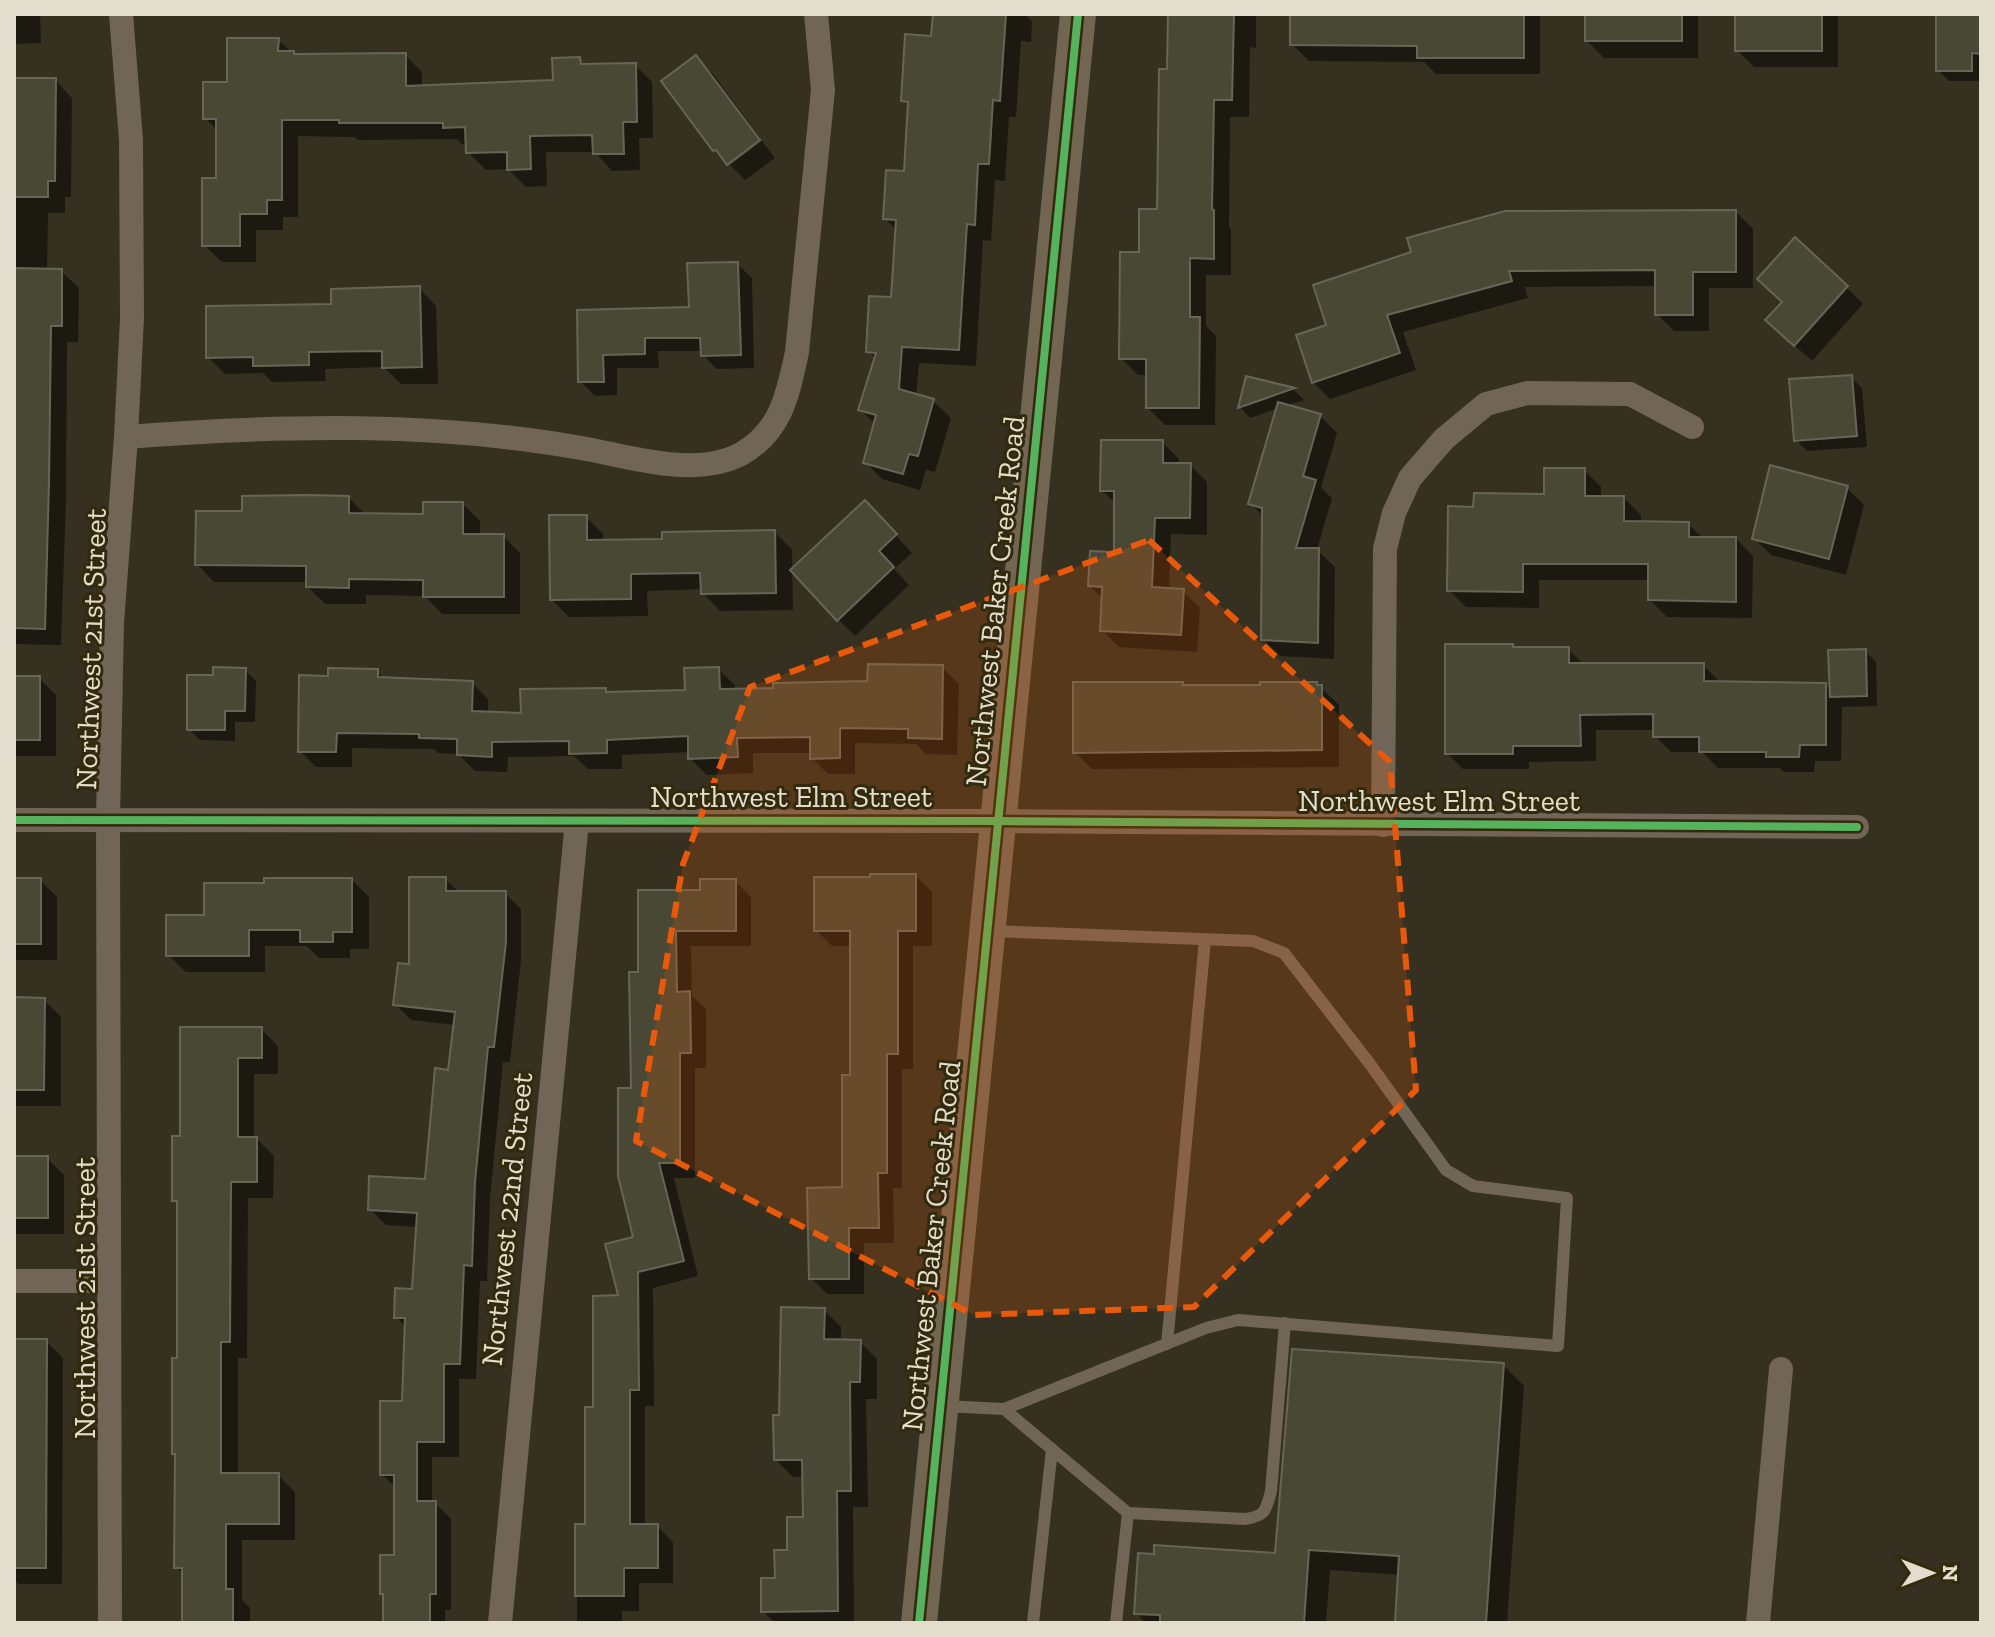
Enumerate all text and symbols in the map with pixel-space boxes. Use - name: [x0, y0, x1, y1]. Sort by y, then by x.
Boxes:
- street label: Northwest Baker Creek Road: [958, 413, 1032, 788]
- street label: Northwest 21st Street: [68, 508, 114, 790]
- street label: Northwest Elm Street: [650, 779, 932, 815]
- street label: Northwest Elm Street: [1298, 783, 1580, 819]
- street label: Northwest Baker Creek Road: [894, 1058, 968, 1433]
- street label: Northwest 22nd Street: [474, 1070, 540, 1368]
- street label: Northwest 21st Street: [67, 1157, 103, 1439]
- north arrow: [1891, 1533, 1971, 1613]
- text: N: [1937, 1565, 1964, 1582]

